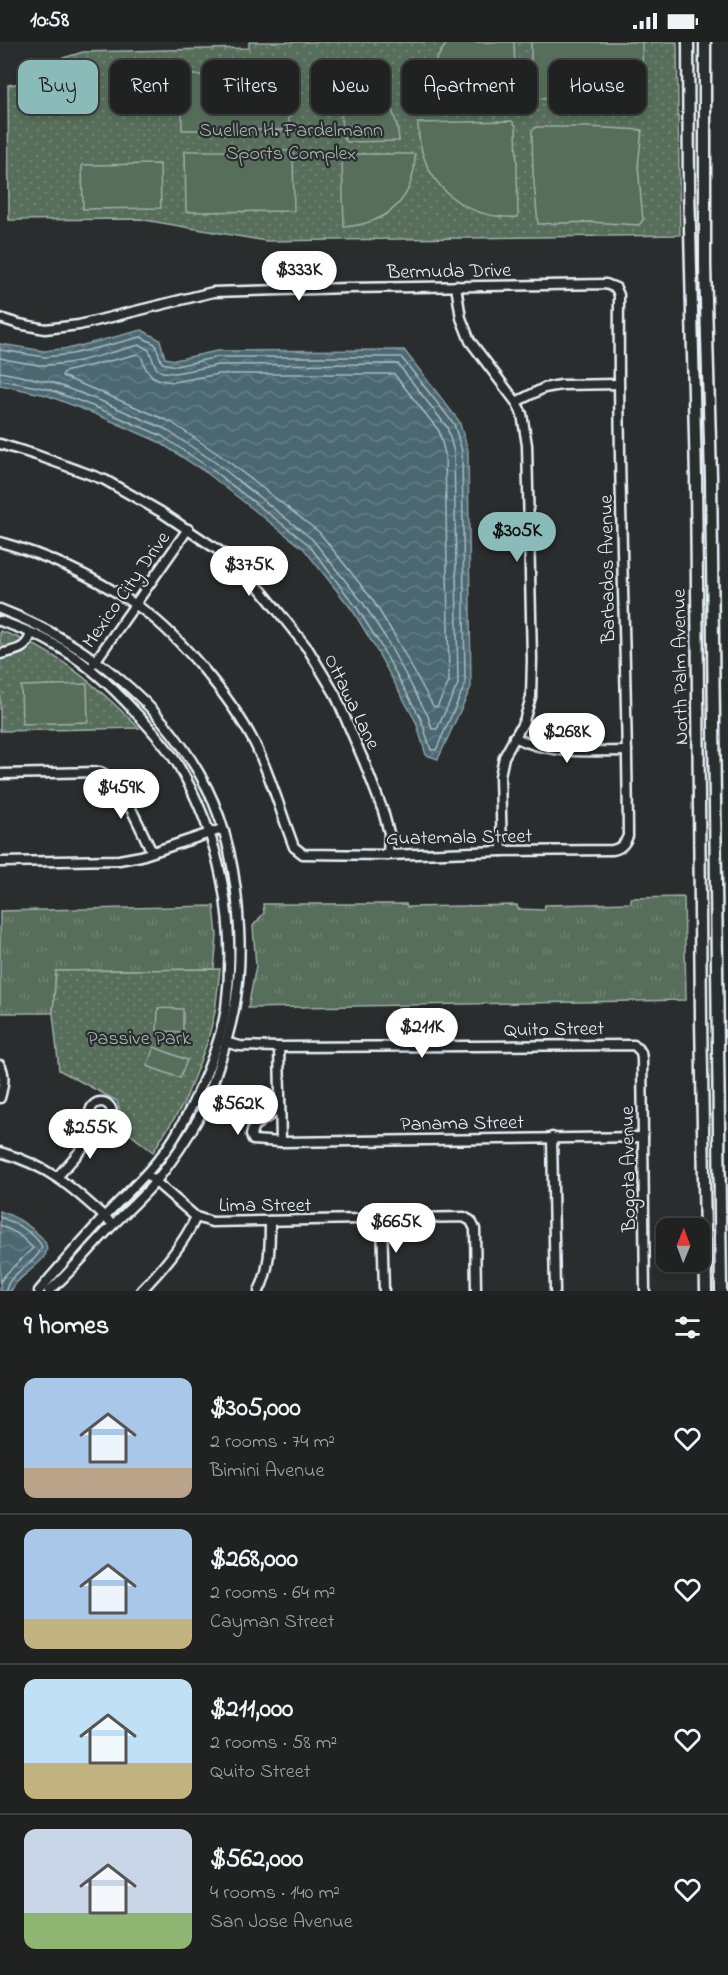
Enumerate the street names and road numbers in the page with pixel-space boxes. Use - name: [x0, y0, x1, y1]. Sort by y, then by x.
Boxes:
- street label: Bermuda Drive: [386, 257, 511, 288]
- street label: Barbados Avenue: [593, 494, 624, 644]
- street label: Mexico City Drive: [76, 526, 178, 655]
- street label: North Palm Avenue: [666, 589, 697, 745]
- street label: Ottawa Lane: [315, 649, 386, 755]
- street label: Guatemala Street: [386, 823, 533, 854]
- street label: Quito Street: [504, 1015, 605, 1046]
- street label: Bogota Avenue: [614, 1106, 646, 1233]
- street label: Panama Street: [400, 1109, 524, 1140]
- street label: Lima Street: [219, 1192, 312, 1221]

